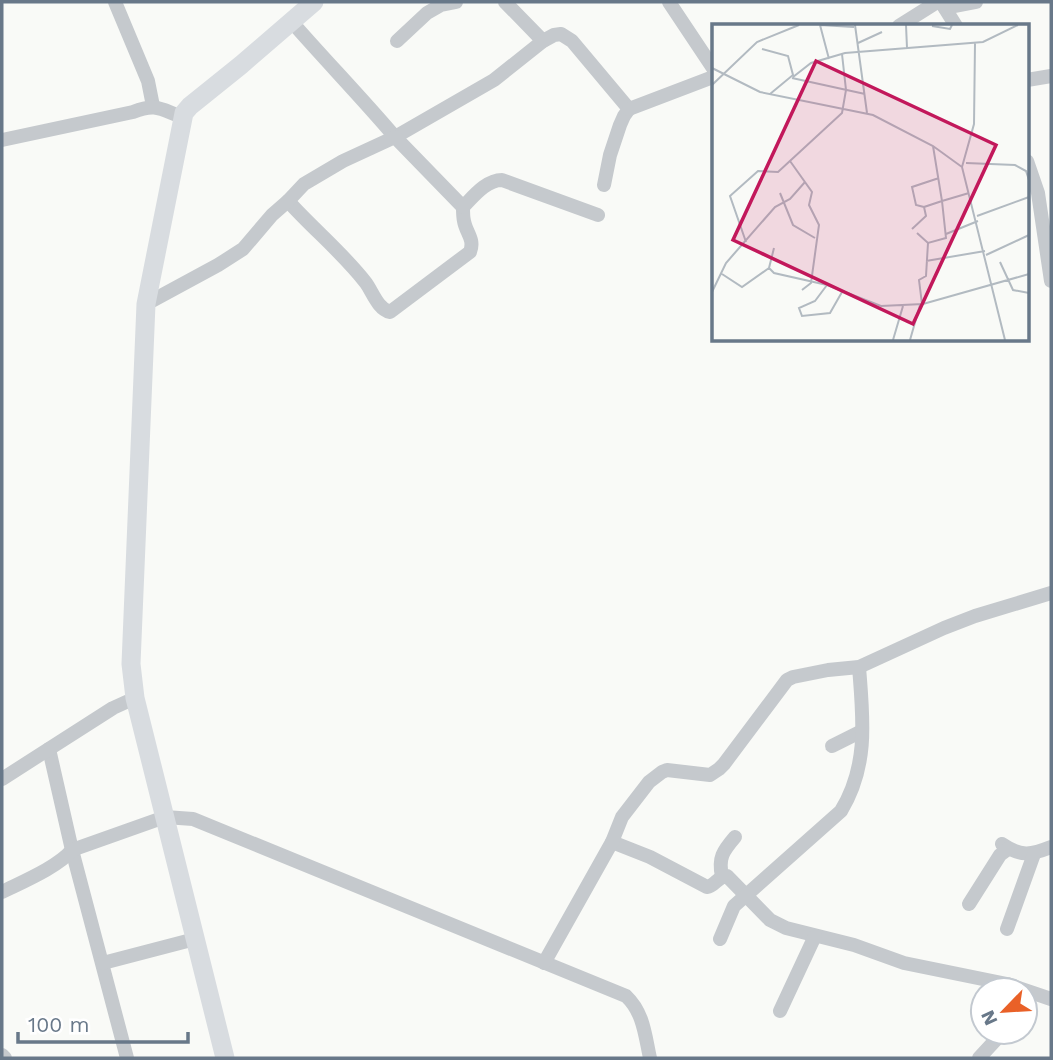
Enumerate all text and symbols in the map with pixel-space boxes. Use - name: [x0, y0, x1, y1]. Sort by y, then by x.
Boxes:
- inset map: [712, 24, 1028, 341]
- north arrow: [969, 976, 1039, 1046]
- scale bar: [18, 1000, 187, 1044]
- text: N: [976, 1007, 1002, 1029]
- text: 100 m: [28, 1012, 90, 1037]

